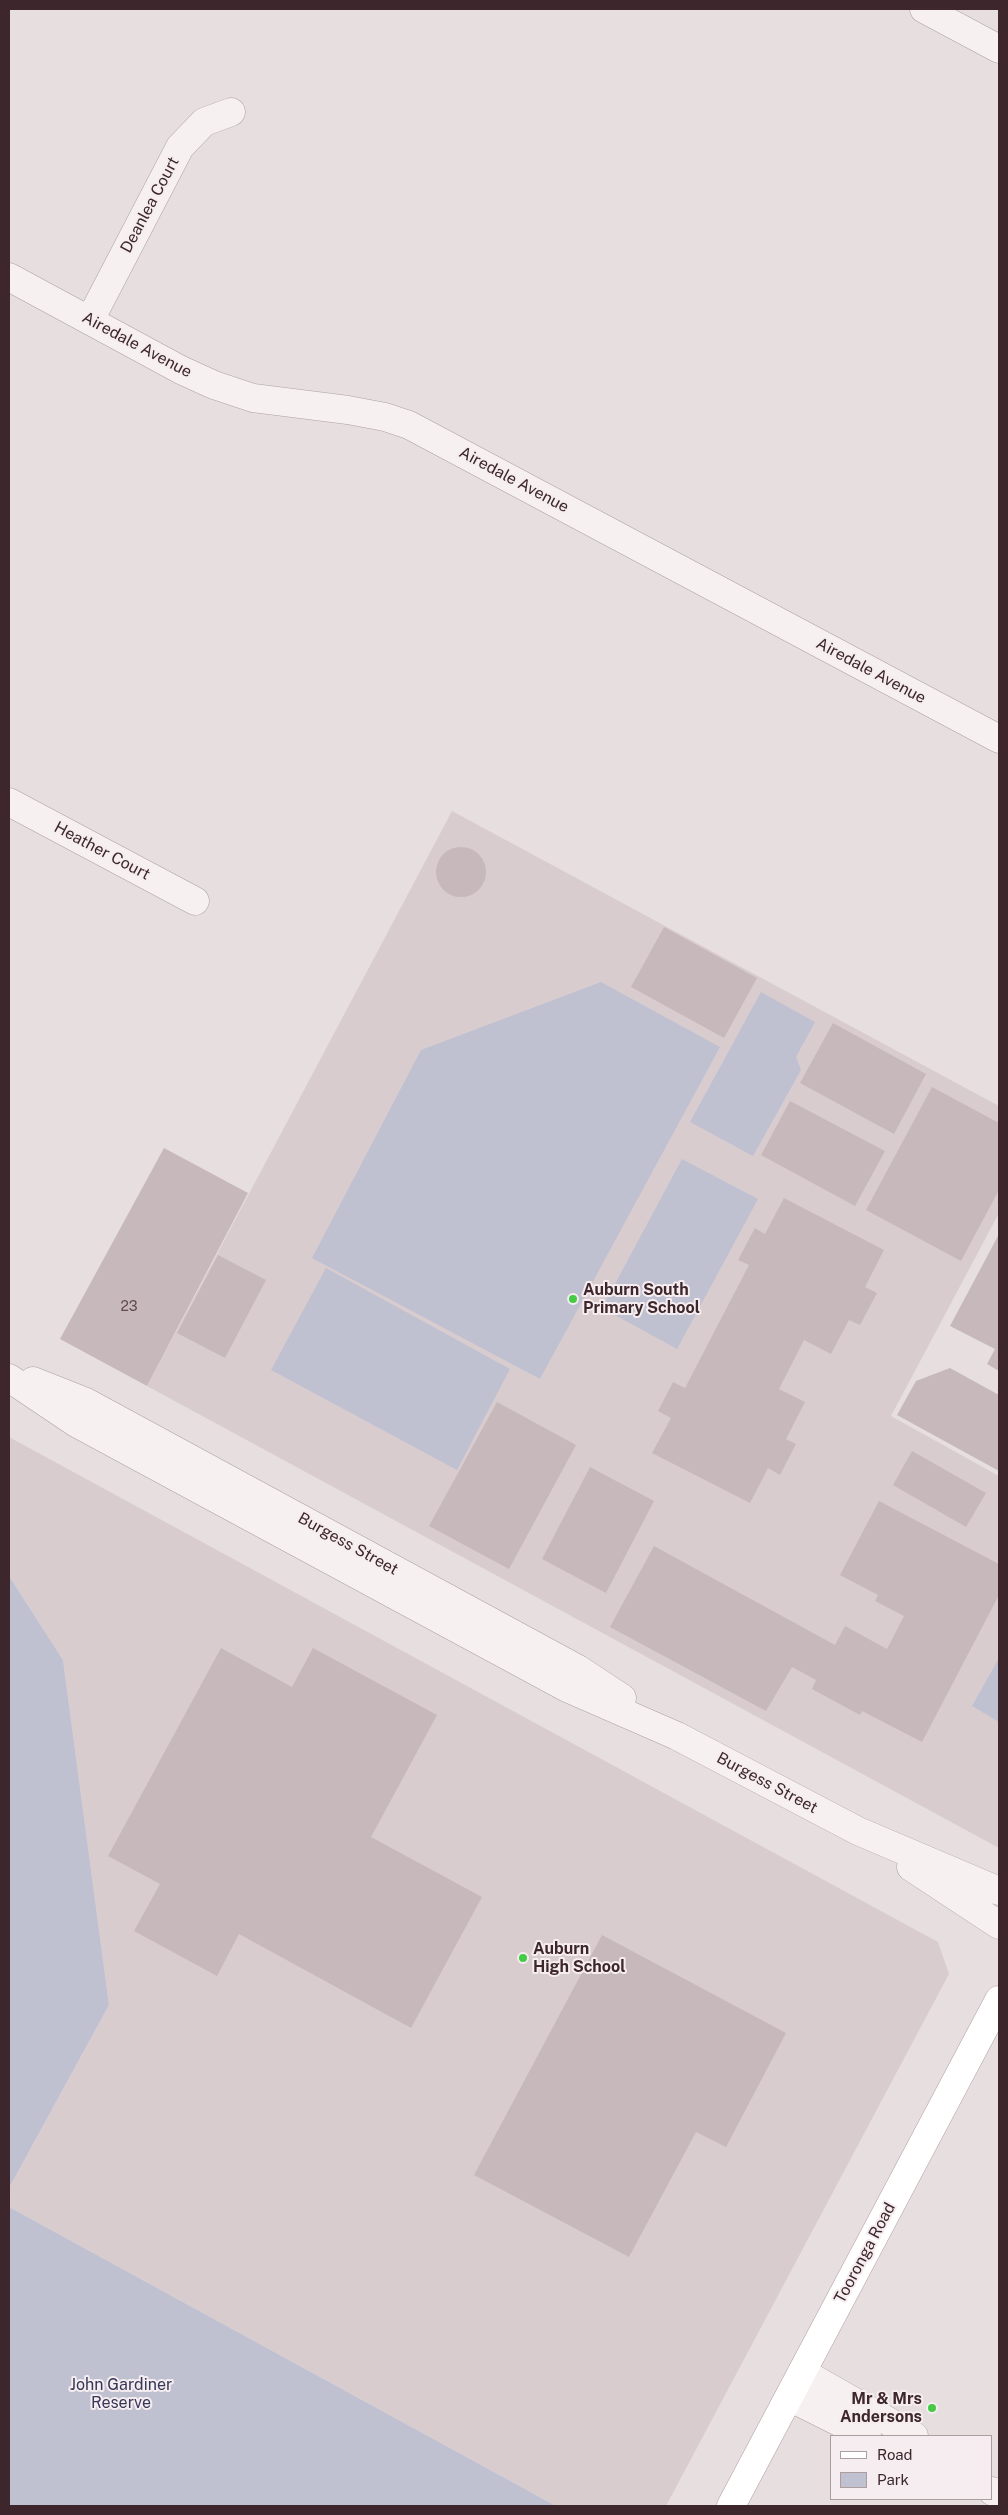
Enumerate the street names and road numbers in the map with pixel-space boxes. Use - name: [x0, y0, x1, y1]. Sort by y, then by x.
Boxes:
- street label: Deanlea Court: [117, 154, 183, 256]
- street label: Airedale Avenue: [79, 308, 195, 382]
- street label: Airedale Avenue: [456, 443, 572, 517]
- street label: Airedale Avenue: [813, 634, 929, 708]
- street label: Heather Court: [51, 818, 153, 884]
- street label: Burgess Street: [295, 1509, 401, 1579]
- street label: Burgess Street: [713, 1748, 821, 1818]
- street label: Tooronga Road: [830, 2199, 900, 2307]

